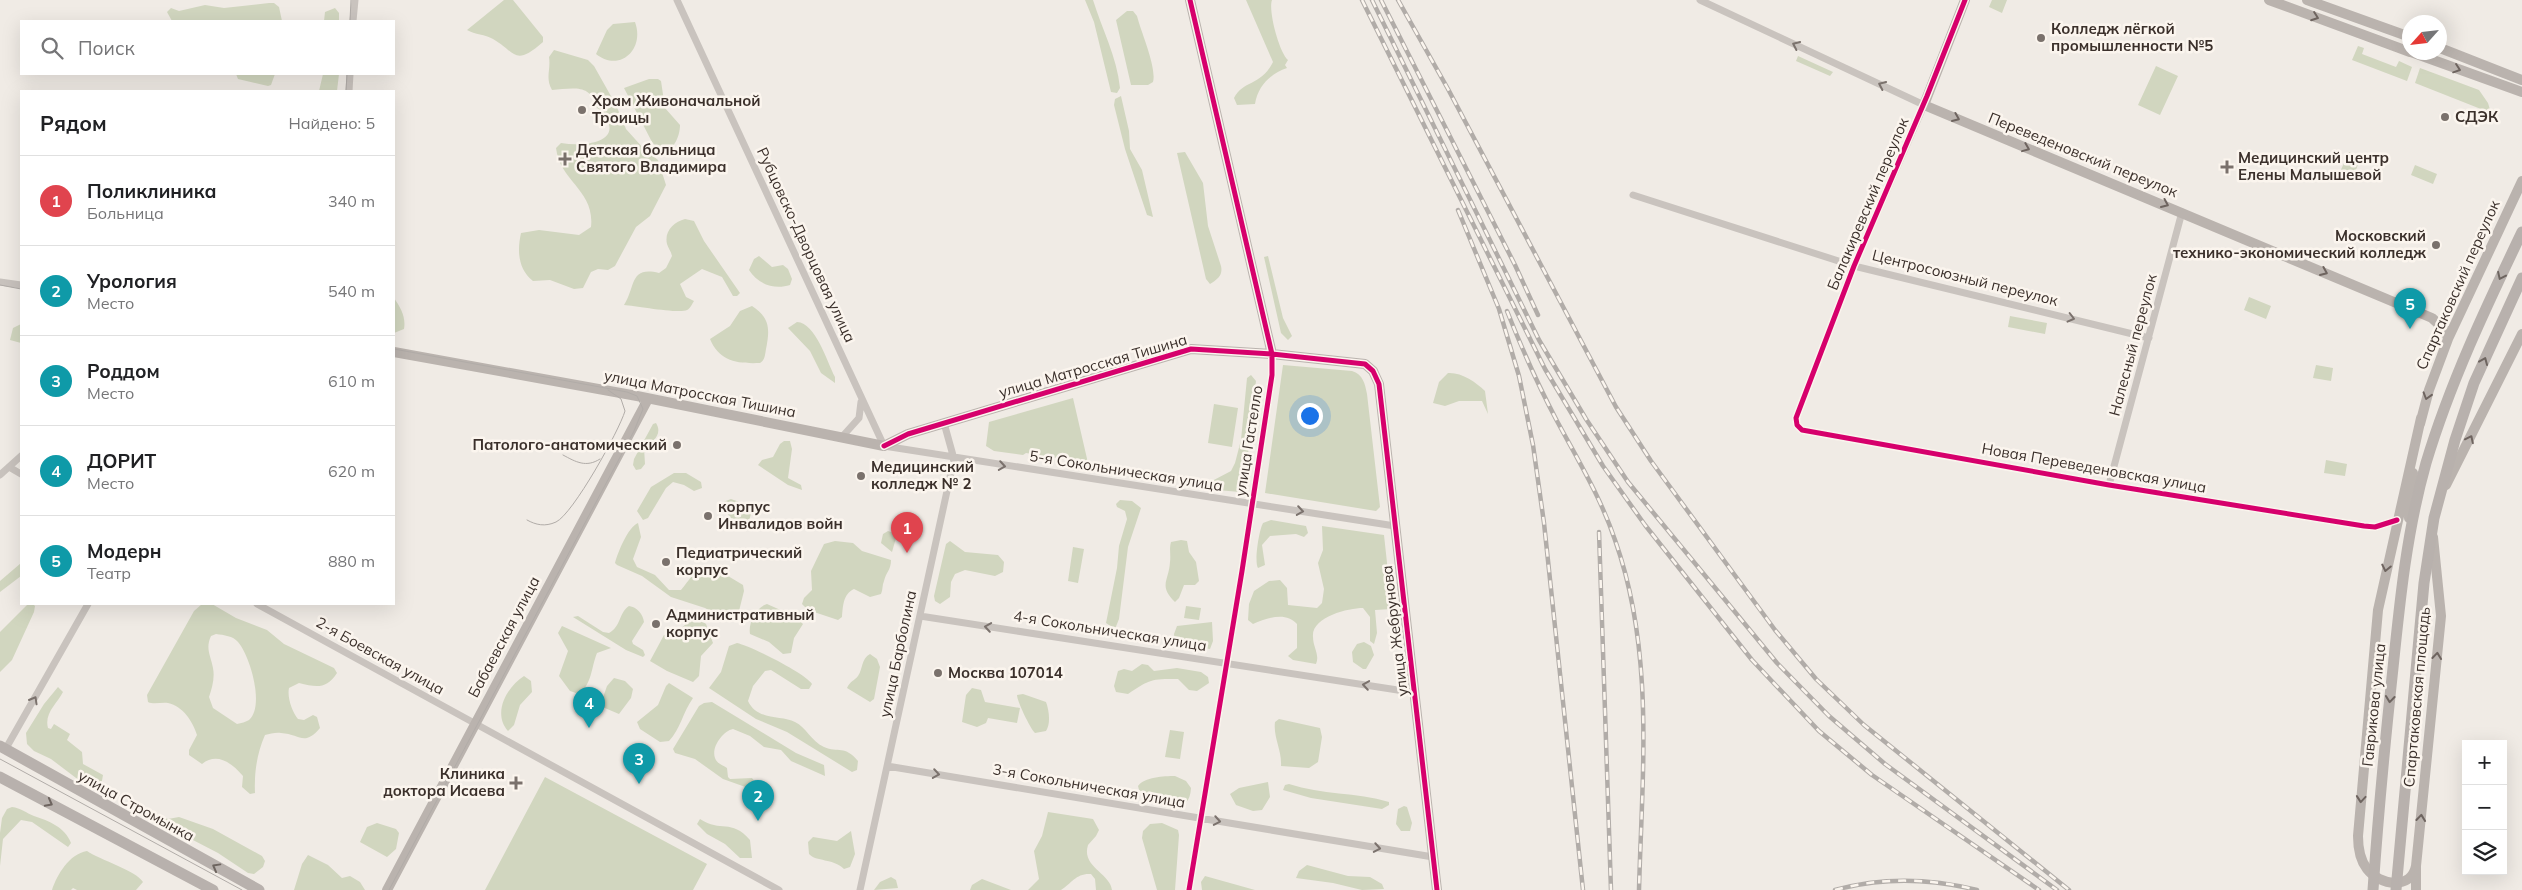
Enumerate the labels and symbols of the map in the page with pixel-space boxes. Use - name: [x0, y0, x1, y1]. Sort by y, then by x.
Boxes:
- one-way arrow: [2310, 11, 2318, 21]
- north arrow: [2402, 15, 2447, 60]
- place label: Колледж лёгкой промышленности №5: [2051, 19, 2213, 55]
- marker: Колледж лёгкой промышленности №5: [2035, 32, 2047, 44]
- one-way arrow: [1792, 41, 1801, 51]
- one-way arrow: [2452, 63, 2461, 73]
- one-way arrow: [1878, 81, 1887, 92]
- place label: Храм Живоначальной Троицы: [591, 91, 761, 127]
- marker: Храм Живоначальной Троицы: [576, 104, 588, 116]
- place label: СДЭК: [2455, 107, 2499, 126]
- street label: Переведеновский переулок: [1986, 108, 2182, 202]
- marker: СДЭК: [2439, 111, 2451, 123]
- one-way arrow: [1951, 112, 1960, 123]
- street label: Балакиревский переулок: [1823, 114, 1913, 293]
- place label: Детская больница Святого Владимира: [576, 140, 726, 176]
- one-way arrow: [2021, 142, 2029, 152]
- street label: Рубцовско-Дворцовая улица: [753, 144, 860, 345]
- place label: Медицинский центр Елены Малышевой: [2238, 148, 2389, 184]
- marker: Детская больница Святого Владимира: [558, 152, 572, 166]
- marker: Медицинский центр Елены Малышевой: [2220, 160, 2234, 174]
- street label: Спартаковский переулок: [2411, 196, 2504, 373]
- one-way arrow: [2160, 198, 2169, 209]
- place label: Московский технико-экономический колледж: [2173, 226, 2426, 262]
- marker: Московский технико-экономический колледж: [2430, 239, 2442, 251]
- street label: Центросоюзный переулок: [1870, 245, 2061, 310]
- one-way arrow: [2319, 266, 2328, 277]
- street label: Налесный переулок: [2104, 271, 2161, 418]
- one-way arrow: [2497, 271, 2507, 280]
- pin: 5: [2394, 288, 2426, 329]
- one-way arrow: [2067, 312, 2076, 323]
- street label: улица Матросская Тишина: [997, 330, 1189, 402]
- one-way arrow: [2477, 357, 2488, 366]
- street label: улица Матросская Тишина: [603, 366, 798, 421]
- street label: улица Гастелло: [1230, 384, 1267, 498]
- one-way arrow: [2423, 391, 2433, 399]
- your location: [1297, 403, 1323, 429]
- place label: Патолого-анатомический: [472, 435, 667, 454]
- one-way arrow: [2464, 435, 2474, 444]
- street label: Новая Переведеновская улица: [1980, 438, 2208, 497]
- marker: Патолого-анатомический: [671, 439, 683, 451]
- street label: 5-я Сокольническая улица: [1028, 446, 1224, 495]
- place label: Медицинский колледж № 2: [871, 457, 974, 493]
- one-way arrow: [999, 460, 1007, 471]
- marker: Медицинский колледж № 2: [855, 470, 867, 482]
- place label: корпус Инвалидов войн: [718, 497, 843, 533]
- one-way arrow: [1296, 506, 1304, 516]
- marker: корпус Инвалидов войн: [702, 510, 714, 522]
- pin: 1: [891, 512, 923, 553]
- place label: Педиатрический корпус: [676, 543, 802, 579]
- marker: Педиатрический корпус: [660, 556, 672, 568]
- one-way arrow: [2381, 563, 2392, 572]
- street label: улица Жебрунова: [1377, 564, 1412, 698]
- street label: Бабаевская улица: [464, 573, 544, 701]
- street label: улица Барболина: [875, 589, 920, 719]
- place label: Административный корпус: [666, 605, 815, 641]
- street label: 4-я Сокольническая улица: [1012, 606, 1208, 655]
- street label: Спартаковская площадь: [2399, 606, 2434, 788]
- street label: 2-я Боевская улица: [313, 612, 448, 699]
- marker: Административный корпус: [650, 618, 662, 630]
- one-way arrow: [984, 622, 992, 632]
- street label: Гаврикова улица: [2358, 642, 2389, 768]
- one-way arrow: [2431, 652, 2442, 660]
- place label: Москва 107014: [948, 663, 1063, 682]
- marker: Москва 107014: [932, 667, 944, 679]
- one-way arrow: [1361, 681, 1370, 691]
- pin: 4: [573, 687, 605, 728]
- one-way arrow: [27, 696, 37, 705]
- one-way arrow: [2385, 696, 2396, 704]
- pin: 3: [623, 743, 655, 784]
- street label: 3-я Сокольническая улица: [991, 759, 1187, 812]
- place label: Клиника доктора Исаева: [383, 764, 505, 800]
- street label: улица Стромынка: [75, 766, 198, 845]
- one-way arrow: [931, 768, 940, 778]
- marker: Клиника доктора Исаева: [509, 776, 523, 790]
- pin: 2: [742, 780, 774, 821]
- one-way arrow: [2356, 795, 2367, 803]
- one-way arrow: [44, 797, 53, 807]
- one-way arrow: [2415, 813, 2426, 821]
- one-way arrow: [1213, 815, 1221, 826]
- one-way arrow: [1373, 842, 1381, 853]
- one-way arrow: [212, 863, 221, 873]

